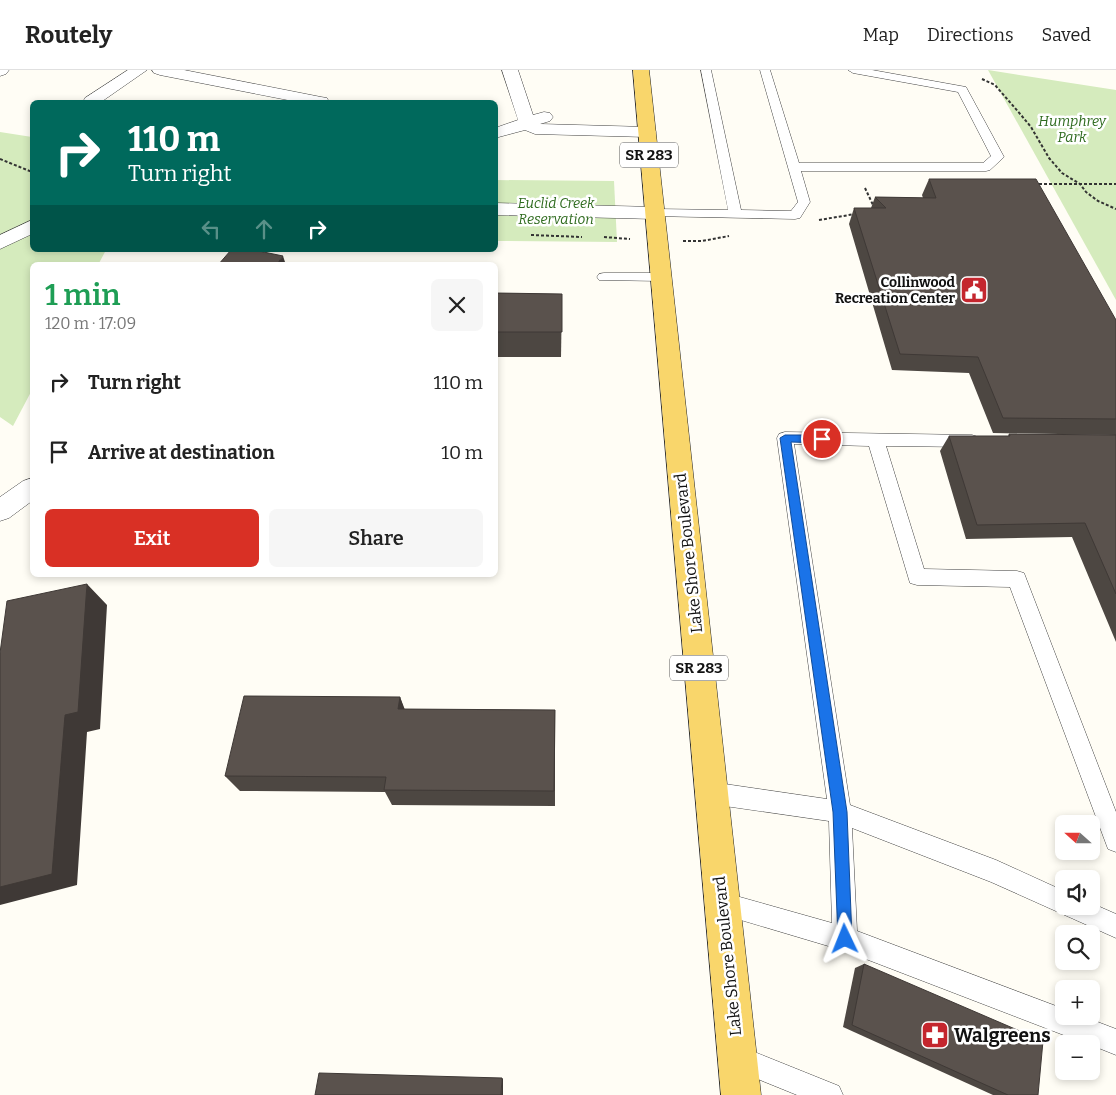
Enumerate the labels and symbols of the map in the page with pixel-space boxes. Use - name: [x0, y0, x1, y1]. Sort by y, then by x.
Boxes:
- park label: Humphrey Park: [1038, 113, 1107, 146]
- road number: SR 283: [620, 142, 678, 168]
- park label: Euclid Creek Reservation: [517, 195, 595, 228]
- place label: Collinwood Recreation Center: [835, 274, 956, 307]
- public building icon: Collinwood Recreation Center: [959, 275, 989, 305]
- pin: [801, 418, 843, 460]
- street label: Lake Shore Boulevard: [671, 472, 706, 634]
- road number: SR 283: [670, 656, 728, 680]
- north arrow: [1055, 815, 1100, 860]
- street label: Lake Shore Boulevard: [710, 875, 745, 1037]
- position arrow: [818, 912, 870, 964]
- pharmacy icon: Walgreens: [920, 1020, 950, 1050]
- place label: Walgreens: [954, 1024, 1051, 1047]

